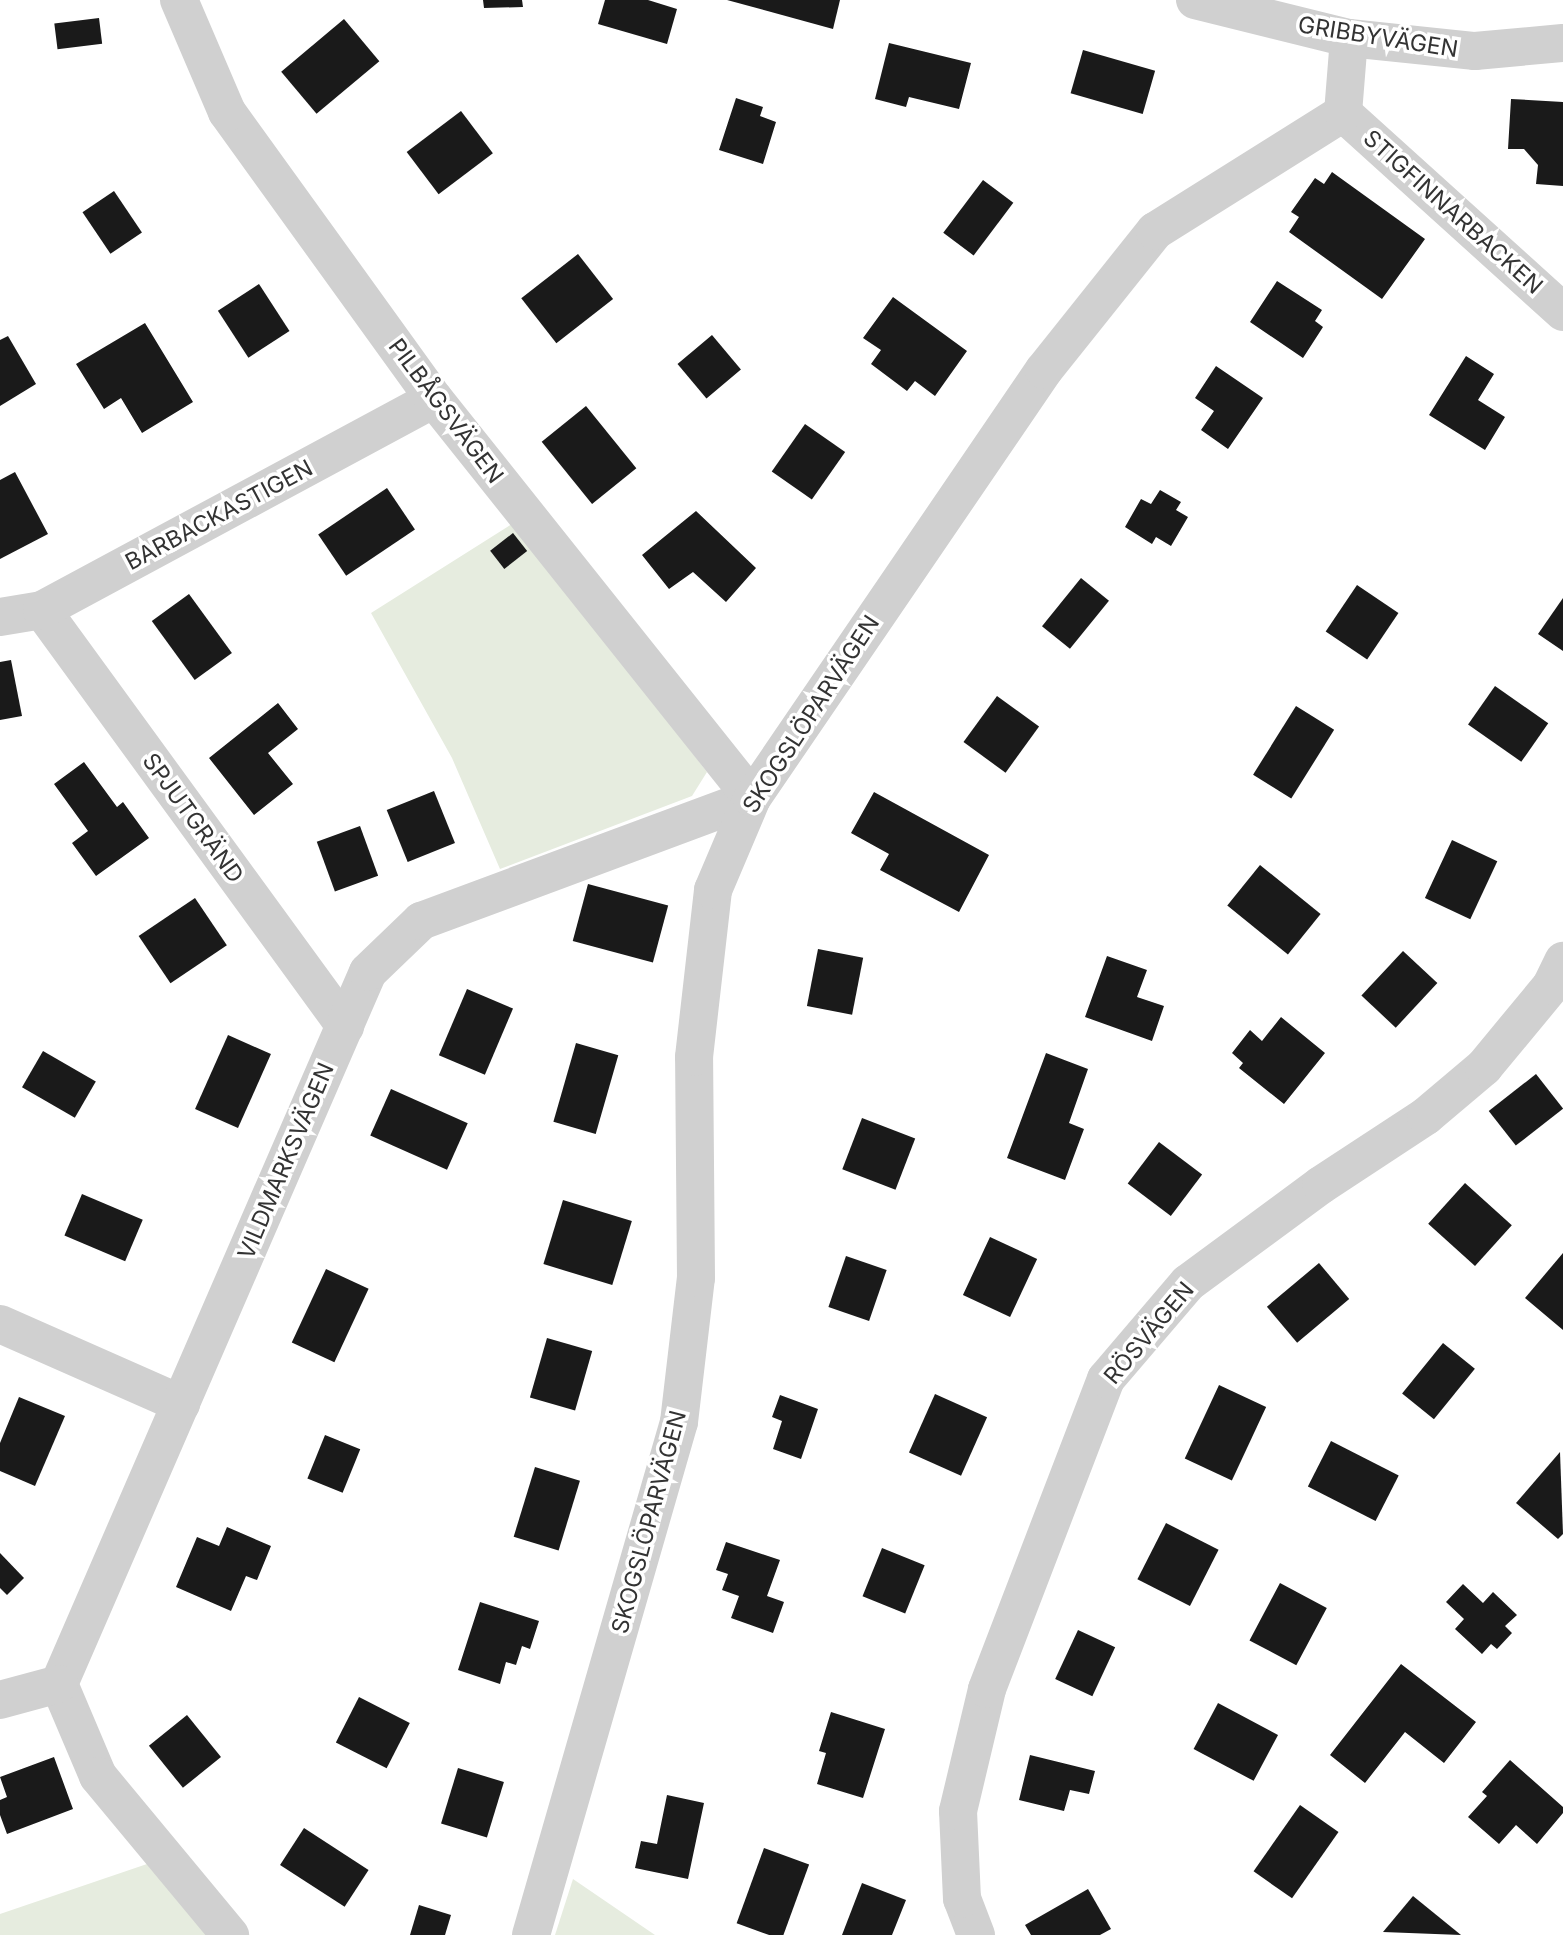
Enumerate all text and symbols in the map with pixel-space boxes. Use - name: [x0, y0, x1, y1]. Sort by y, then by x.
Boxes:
- street label: GRIBBYVÄGEN: [1296, 11, 1460, 63]
- street label: STIGFINNARBACKEN: [1358, 124, 1548, 300]
- street label: PILBÅGSVÄGEN: [383, 333, 509, 489]
- street label: BARBACKASTIGEN: [121, 454, 317, 576]
- street label: SKOGSLÖPARVÄGEN: [737, 610, 885, 818]
- street label: SPJUTGRÄND: [137, 748, 249, 888]
- street label: VILDMARKSVÄGEN: [232, 1059, 340, 1263]
- street label: RÖSVÄGEN: [1098, 1276, 1200, 1390]
- street label: SKOGSLÖPARVÄGEN: [606, 1407, 692, 1637]

